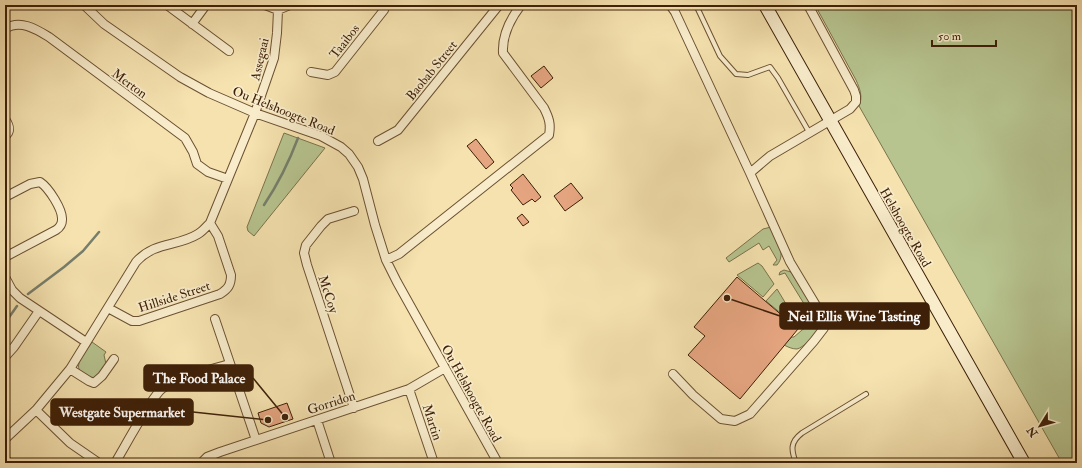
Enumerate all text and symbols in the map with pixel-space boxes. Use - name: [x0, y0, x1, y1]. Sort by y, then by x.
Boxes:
- street label: Taaibos: [326, 21, 364, 62]
- scale bar: [932, 22, 996, 48]
- text: 50 m: [938, 29, 962, 44]
- street label: Assegaai: [247, 36, 273, 83]
- street label: Baobab Street: [403, 38, 461, 104]
- street label: Merton: [109, 66, 150, 102]
- street label: Ou Helshoogte Road: [230, 83, 338, 139]
- street label: Helshoogte Road: [876, 185, 935, 271]
- street label: McCoy: [313, 273, 342, 316]
- street label: Hillside Street: [136, 278, 212, 316]
- callout: Neil Ellis Wine Tasting: [780, 303, 929, 329]
- text: Neil Ellis Wine Tasting: [787, 308, 922, 326]
- street label: Ou Helshoogte Road: [438, 342, 505, 446]
- callout: The Food Palace: [144, 365, 253, 391]
- text: The Food Palace: [152, 370, 246, 387]
- street label: Gorridon: [305, 388, 358, 418]
- callout: Westgate Supermarket: [51, 399, 193, 425]
- street label: Martin: [419, 402, 445, 443]
- text: Westgate Supermarket: [58, 404, 185, 422]
- north arrow: [1020, 406, 1060, 446]
- text: N: [1024, 423, 1041, 440]

